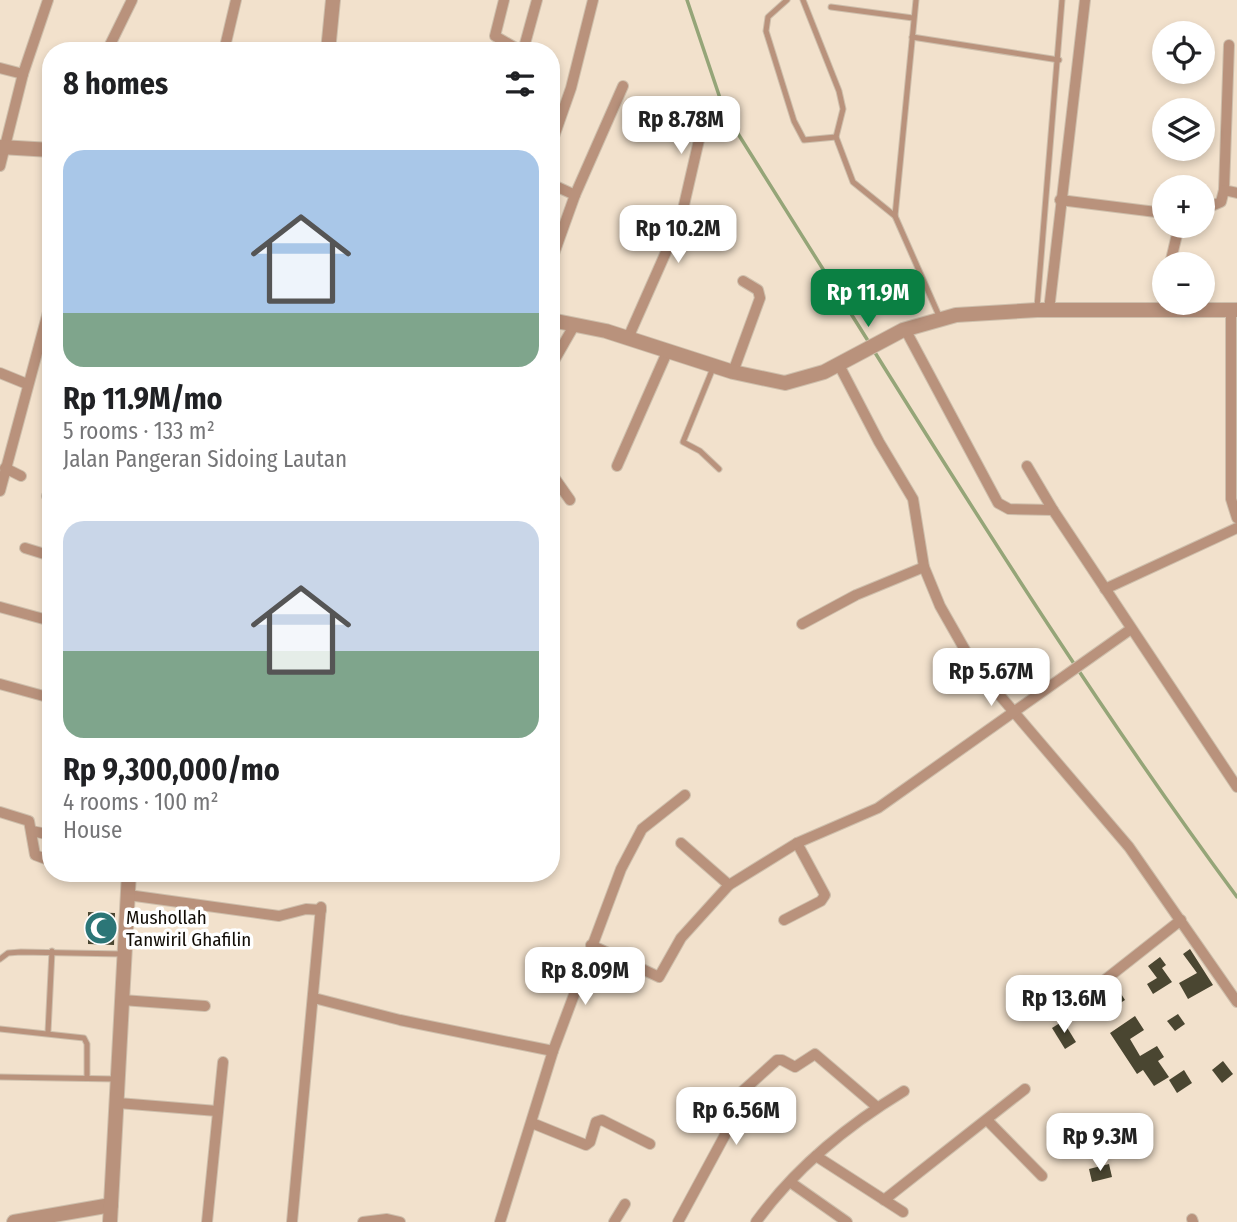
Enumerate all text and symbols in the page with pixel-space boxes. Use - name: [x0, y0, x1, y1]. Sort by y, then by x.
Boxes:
- map controls: [1152, 21, 1215, 315]
- button: locate: [1152, 21, 1215, 84]
- icon: filters: [501, 65, 539, 103]
- text: 8 homes: [63, 66, 168, 102]
- pin: Rp 8.78M: [609, 96, 753, 156]
- button: layers: [1152, 98, 1215, 161]
- text: Rp 8.78M: [638, 105, 724, 133]
- button: +: [1152, 175, 1215, 238]
- icon: home: [238, 196, 364, 322]
- pin: Rp 10.2M: [606, 205, 750, 265]
- text: Rp 10.2M: [636, 214, 720, 242]
- button: −: [1152, 252, 1215, 315]
- pin: Rp 11.9M: [796, 270, 940, 329]
- text: Rp 11.9M: [827, 278, 909, 306]
- text: Rp 11.9M/mo: [63, 381, 223, 417]
- text: 5 rooms · 133 m²: [63, 417, 215, 445]
- text: Jalan Pangeran Sidoing Lautan: [63, 445, 347, 473]
- icon: home: [238, 567, 364, 693]
- pin: Rp 5.67M: [919, 648, 1063, 708]
- text: Rp 5.67M: [949, 657, 1033, 685]
- text: Rp 9,300,000/mo: [63, 752, 280, 788]
- text: 4 rooms · 100 m²: [63, 788, 219, 816]
- text: House: [63, 816, 122, 844]
- place label: Mushollah Tanwiril Ghafilin: [126, 906, 251, 951]
- mosque icon: Mushollah Tanwiril Ghafilin: [82, 909, 120, 947]
- pin: Rp 8.09M: [513, 948, 657, 1007]
- text: Rp 8.09M: [541, 956, 629, 984]
- pin: Rp 13.6M: [992, 976, 1136, 1035]
- text: Rp 13.6M: [1022, 984, 1106, 1012]
- pin: Rp 6.56M: [664, 1088, 808, 1147]
- text: Rp 6.56M: [692, 1096, 780, 1124]
- pin: Rp 9.3M: [1035, 1114, 1165, 1173]
- text: Rp 9.3M: [1062, 1122, 1138, 1150]

